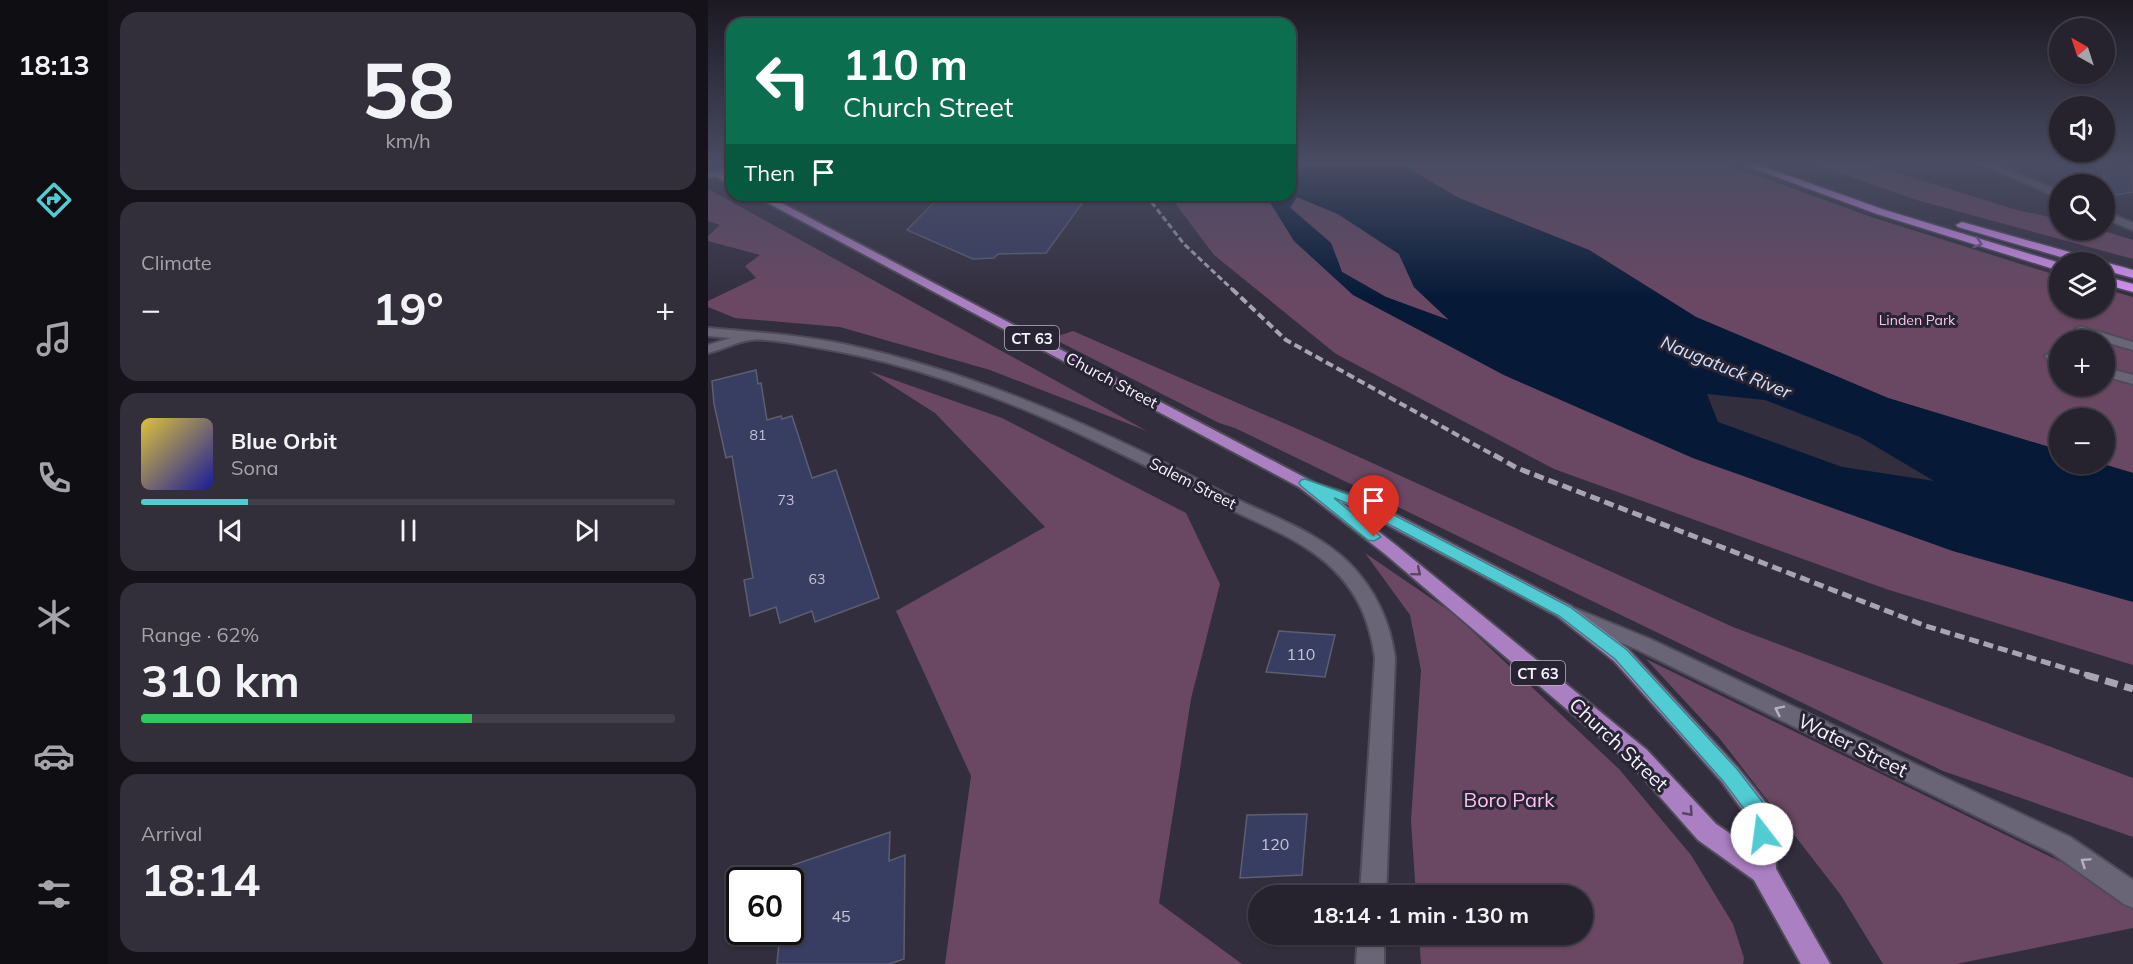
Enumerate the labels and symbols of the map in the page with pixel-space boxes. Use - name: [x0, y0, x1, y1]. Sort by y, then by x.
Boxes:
- north arrow: [2049, 18, 2115, 84]
- one-way arrow: [1973, 236, 1983, 248]
- park label: Linden Park: [1879, 311, 1956, 329]
- road number: CT 63: [1005, 326, 1059, 350]
- water label: Naugatuck River: [1658, 330, 1796, 404]
- street label: Church Street: [1063, 347, 1162, 413]
- house number: 81: [750, 426, 766, 444]
- street label: Salem Street: [1146, 453, 1240, 514]
- pin: [1348, 475, 1399, 537]
- house number: 73: [778, 491, 794, 509]
- one-way arrow: [1410, 564, 1421, 575]
- house number: 63: [809, 570, 825, 588]
- house number: 110: [1287, 644, 1315, 664]
- road number: CT 63: [1511, 661, 1565, 685]
- street label: Church Street: [1564, 692, 1674, 796]
- one-way arrow: [1774, 705, 1785, 717]
- street label: Water Street: [1794, 708, 1912, 782]
- park label: Boro Park: [1464, 787, 1555, 812]
- position arrow: [1730, 802, 1794, 866]
- one-way arrow: [1682, 805, 1693, 815]
- house number: 120: [1261, 834, 1289, 854]
- one-way arrow: [2080, 858, 2091, 869]
- speed limit sign: 60: [726, 867, 804, 945]
- house number: 45: [831, 906, 851, 926]

